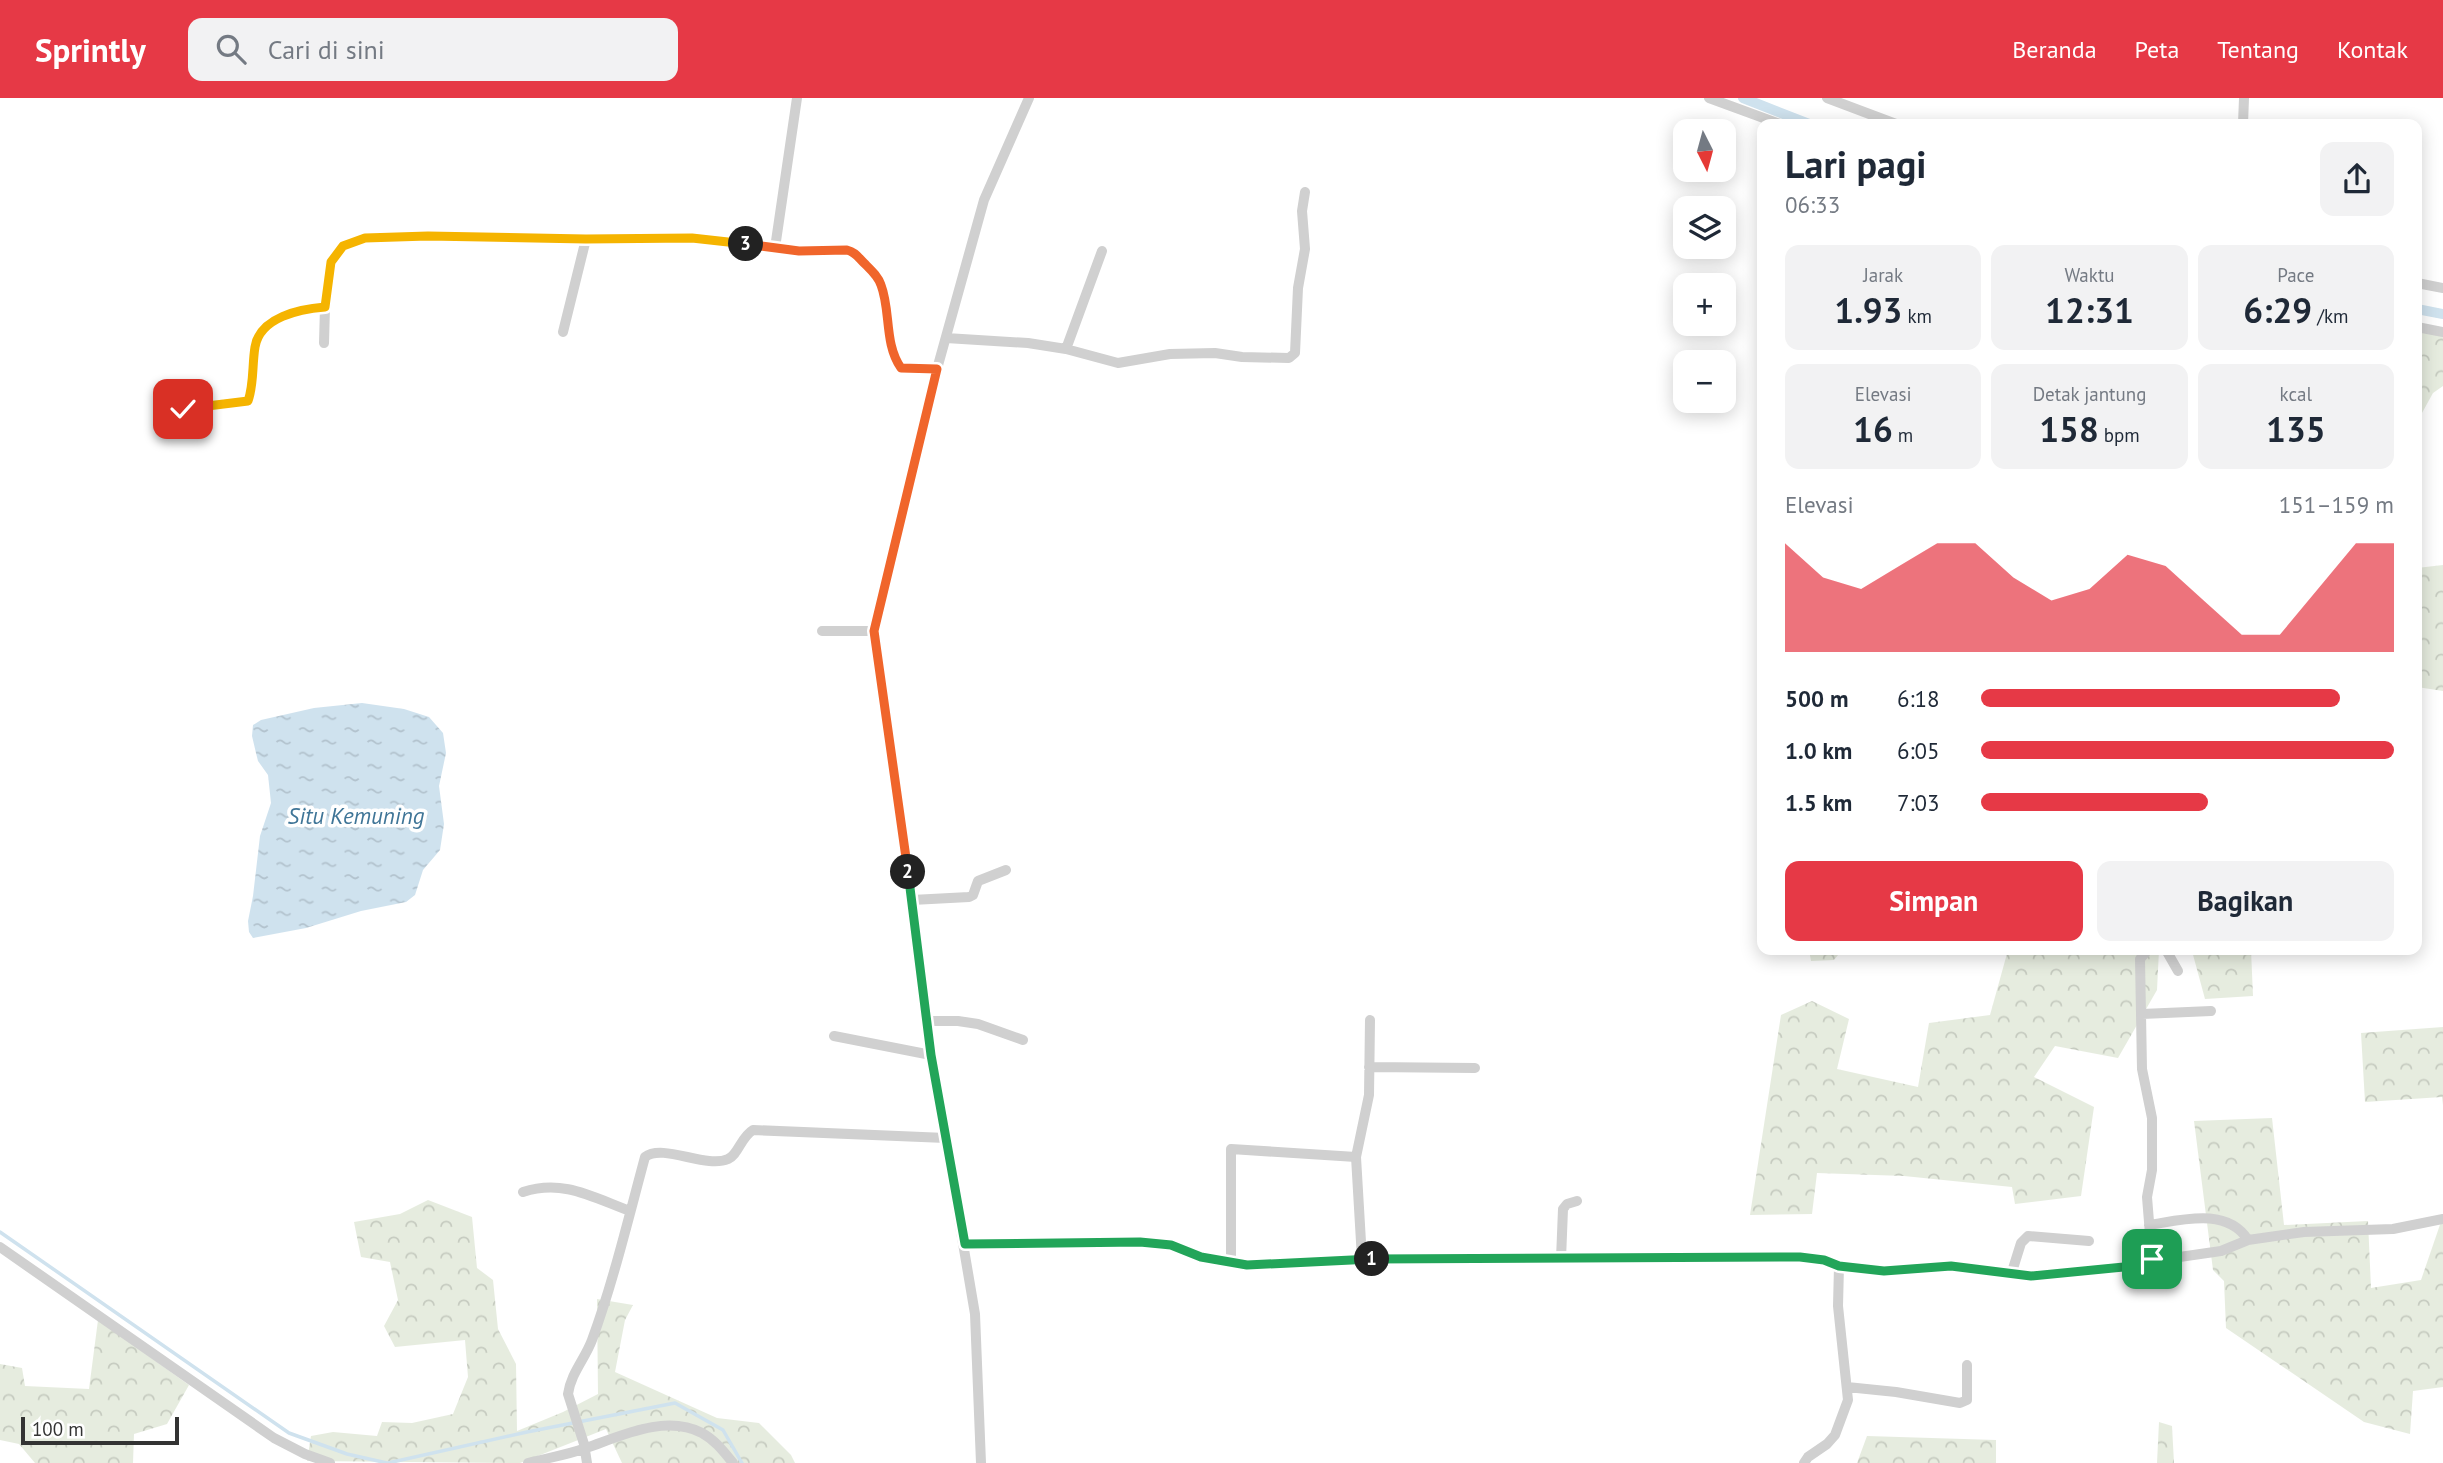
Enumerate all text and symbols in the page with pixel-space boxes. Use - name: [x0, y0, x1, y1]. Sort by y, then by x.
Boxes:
- search box: [188, 18, 678, 81]
- text: Sprintly: [35, 28, 146, 71]
- icon: search: [212, 30, 250, 68]
- text: Cari di sini: [268, 33, 385, 66]
- text: Beranda: [2012, 34, 2097, 65]
- text: Peta: [2135, 34, 2179, 65]
- text: Tentang: [2217, 34, 2299, 65]
- text: Kontak: [2337, 34, 2408, 65]
- north arrow: [1673, 119, 1736, 182]
- map controls: [1673, 119, 1736, 413]
- text: Lari pagi: [1785, 139, 1927, 188]
- button: share: [2320, 142, 2394, 216]
- text: 06:33: [1785, 190, 1840, 219]
- button: layers: [1673, 196, 1736, 259]
- pin: 3: [728, 226, 764, 262]
- text: 3: [740, 231, 751, 255]
- text: Jarak: [1863, 263, 1903, 287]
- text: Waktu: [2064, 263, 2115, 287]
- text: Pace: [2277, 263, 2314, 287]
- button: +: [1673, 273, 1736, 336]
- text: 1.93: [1834, 287, 1902, 333]
- text: 12:31: [2045, 287, 2134, 333]
- text: 6:29: [2243, 287, 2312, 333]
- text: km: [1902, 304, 1932, 328]
- text: /km: [2312, 304, 2348, 328]
- button: −: [1673, 350, 1736, 413]
- pin: [153, 379, 213, 439]
- text: Elevasi: [1855, 382, 1911, 406]
- text: Detak jantung: [2033, 382, 2146, 406]
- text: kcal: [2280, 382, 2312, 406]
- icon: check: [164, 390, 202, 428]
- text: 16: [1853, 406, 1893, 452]
- text: 158: [2039, 406, 2099, 452]
- text: 135: [2266, 406, 2326, 452]
- text: m: [1893, 423, 1913, 447]
- text: bpm: [2099, 423, 2140, 447]
- text: Elevasi: [1785, 490, 1854, 519]
- text: 151–159 m: [2279, 490, 2394, 519]
- text: 500 m: [1785, 684, 1848, 713]
- text: 6:18: [1897, 684, 1940, 713]
- text: 1.0 km: [1785, 736, 1852, 765]
- text: 6:05: [1897, 736, 1940, 765]
- text: 1.5 km: [1785, 788, 1852, 817]
- text: 7:03: [1897, 788, 1940, 817]
- water label: Situ Kemuning: [288, 801, 425, 830]
- pin: 2: [890, 854, 926, 890]
- text: 2: [902, 859, 913, 883]
- button: Simpan: [1785, 861, 2083, 941]
- button: Bagikan: [2097, 861, 2394, 941]
- pin: [2122, 1229, 2182, 1289]
- icon: arrive: [2133, 1240, 2171, 1278]
- pin: 1: [1354, 1242, 1390, 1276]
- text: 1: [1366, 1246, 1377, 1270]
- scale bar: [21, 1414, 178, 1446]
- text: 100 m: [32, 1417, 84, 1441]

